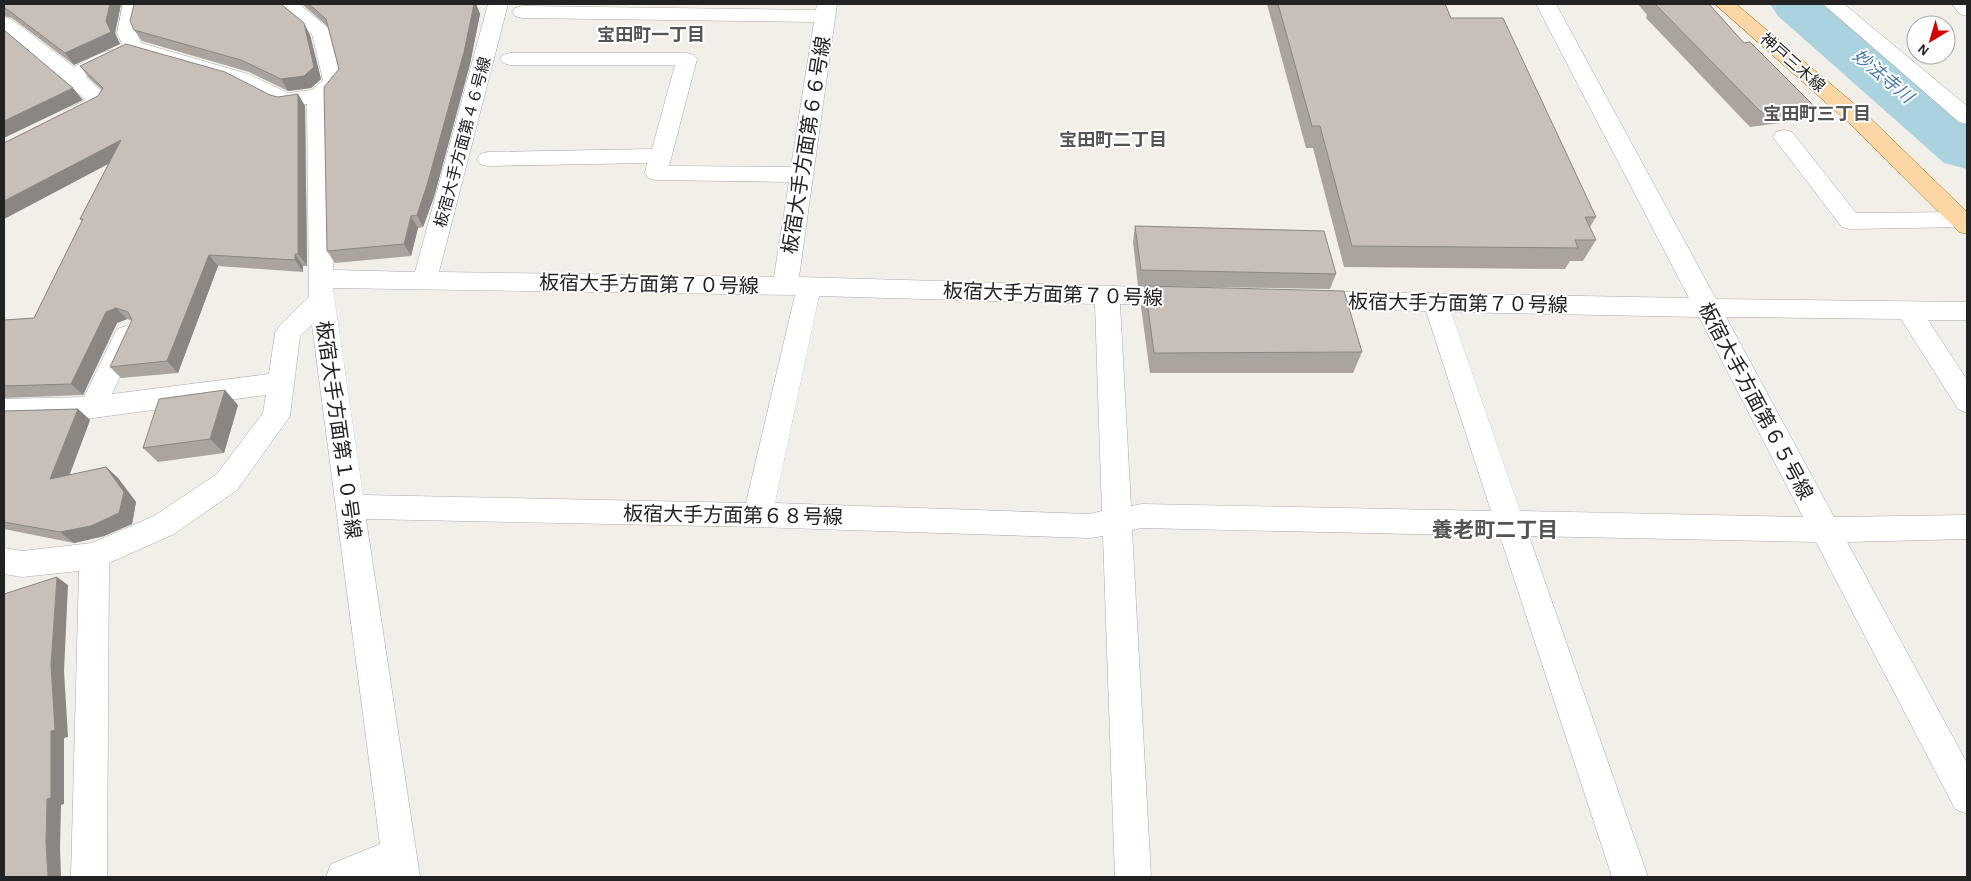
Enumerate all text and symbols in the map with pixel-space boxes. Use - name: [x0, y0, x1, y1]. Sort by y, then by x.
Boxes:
- north arrow: [1906, 15, 1956, 65]
- district label: 宝田町一丁目: [597, 26, 705, 45]
- street label: 神戸三木線: [1757, 30, 1828, 95]
- street label: 板宿大手方面第６６号線: [778, 35, 834, 255]
- text: N: [1915, 41, 1932, 58]
- water label: 妙法寺川: [1849, 45, 1919, 108]
- street label: 板宿大手方面第４６号線: [431, 55, 493, 229]
- district label: 宝田町三丁目: [1763, 105, 1871, 124]
- district label: 宝田町二丁目: [1059, 131, 1167, 150]
- street label: 板宿大手方面第７０号線: [539, 271, 759, 297]
- street label: 板宿大手方面第７０号線: [943, 279, 1163, 309]
- street label: 板宿大手方面第７０号線: [1348, 290, 1568, 316]
- street label: 板宿大手方面第６５号線: [1695, 299, 1817, 503]
- street label: 板宿大手方面第１０号線: [313, 320, 365, 540]
- street label: 板宿大手方面第６８号線: [623, 502, 843, 528]
- district label: 養老町二丁目: [1432, 519, 1558, 541]

